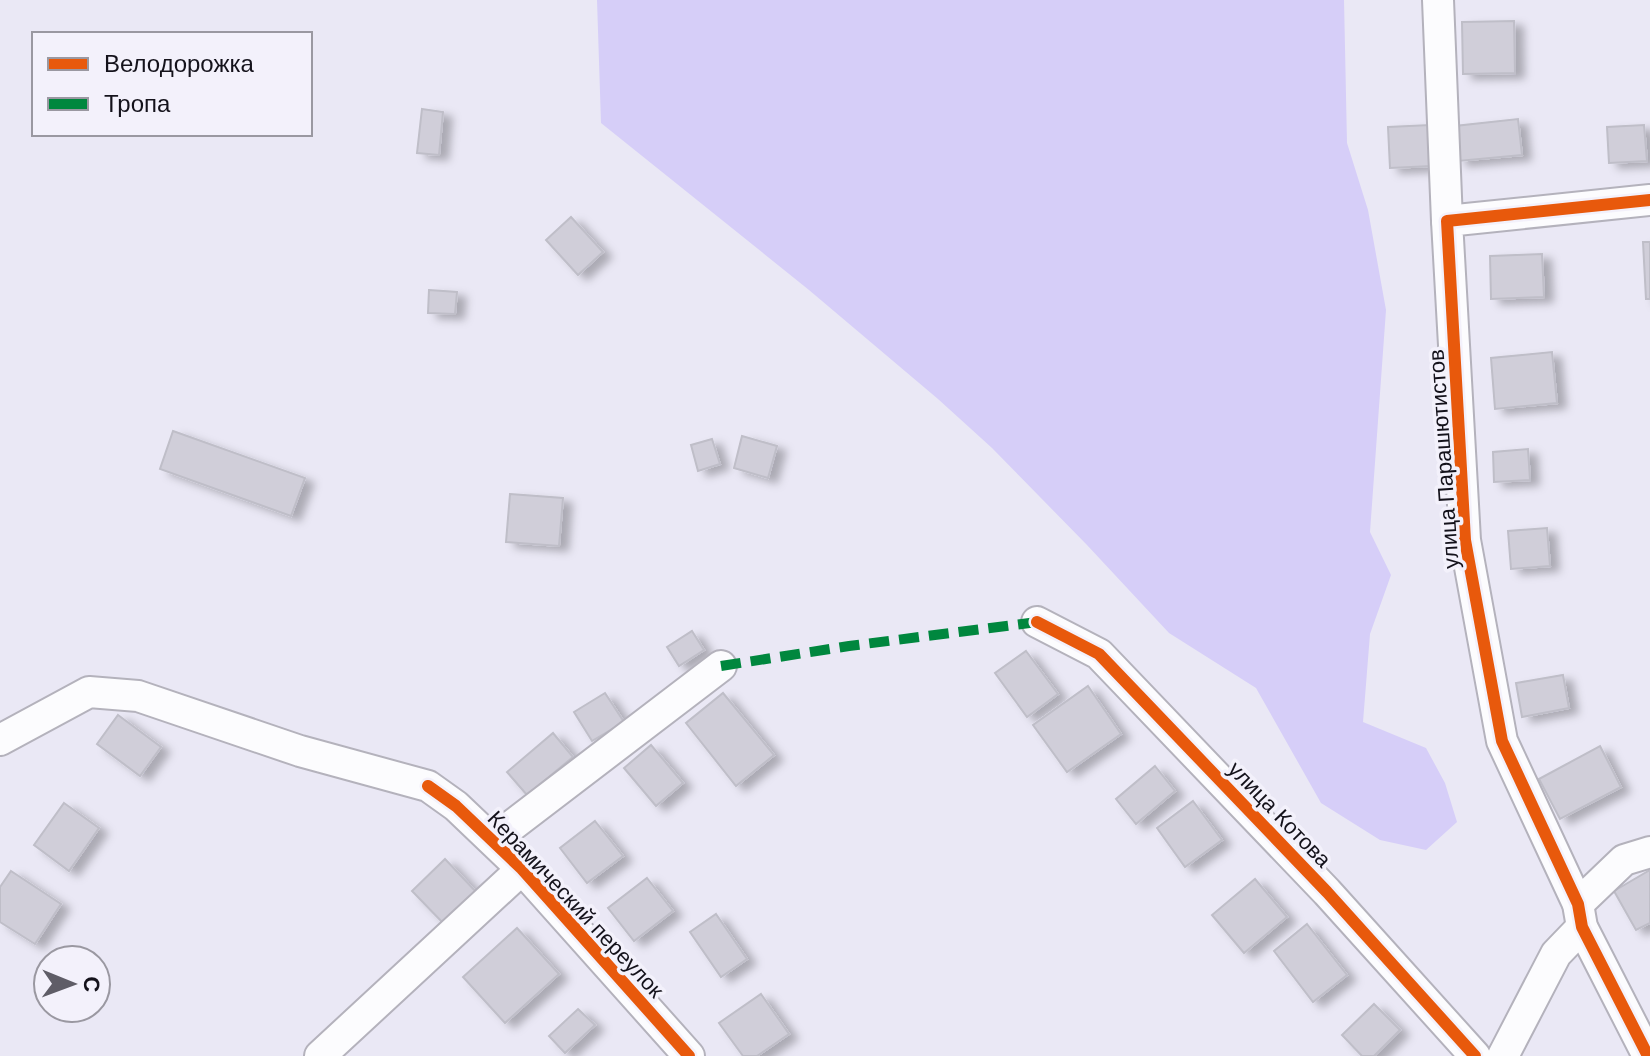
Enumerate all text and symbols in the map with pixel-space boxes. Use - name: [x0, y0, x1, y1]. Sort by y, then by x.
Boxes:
- legend: [32, 32, 312, 136]
- text: Велодорожка: [104, 50, 255, 77]
- text: Тропа: [104, 90, 171, 117]
- street label: улица Парашютистов: [1423, 348, 1464, 570]
- street label: улица Котова: [1223, 756, 1337, 873]
- street label: Керамический переулок: [483, 806, 669, 1003]
- north arrow: [32, 944, 112, 1024]
- text: С: [79, 976, 104, 993]

